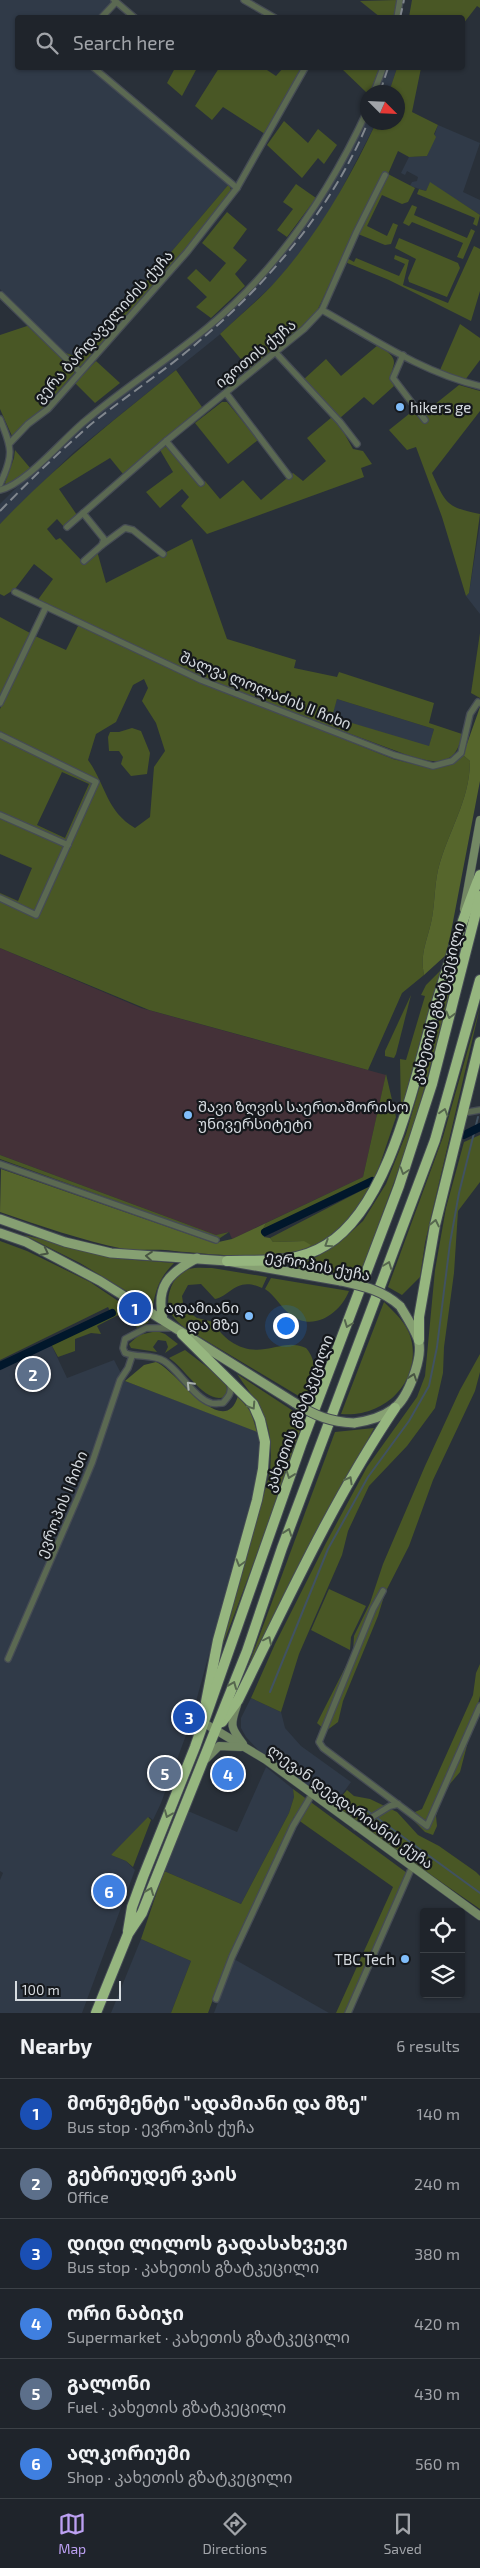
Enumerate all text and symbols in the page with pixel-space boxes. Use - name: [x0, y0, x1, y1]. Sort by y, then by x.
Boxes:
- search box: [15, 15, 465, 70]
- icon: search: [33, 29, 61, 57]
- text: Search here: [73, 31, 175, 54]
- north arrow: [360, 85, 405, 130]
- street label: ვერა ბარდაველიძის ქუჩა: [30, 246, 177, 407]
- street label: იგოთის ქუჩა: [211, 315, 300, 392]
- place label: hikers ge: [410, 398, 471, 416]
- marker: hikers ge: [394, 401, 406, 413]
- street label: შალვა ლოლაძის II ჩიხი: [177, 647, 354, 734]
- street label: კახეთის გზატკეცილი: [407, 920, 468, 1086]
- one-way arrow: [445, 1011, 456, 1020]
- place label: შავი ზღვის საერთაშორისო უნივერსიტეტი: [198, 1097, 409, 1133]
- marker: შავი ზღვის საერთაშორისო უნივერსიტეტი: [182, 1109, 194, 1121]
- one-way arrow: [438, 1109, 448, 1117]
- one-way arrow: [399, 1166, 409, 1175]
- one-way arrow: [429, 1219, 440, 1228]
- one-way arrow: [324, 1237, 333, 1247]
- one-way arrow: [40, 1246, 49, 1256]
- street label: ევროპის ქუჩა: [264, 1246, 372, 1285]
- one-way arrow: [144, 1251, 152, 1262]
- one-way arrow: [382, 1261, 392, 1270]
- pin: 1: [119, 1289, 151, 1327]
- place label: ადამიანი და მზე: [166, 1298, 239, 1334]
- marker: ადამიანი და მზე: [243, 1310, 255, 1322]
- your location: [273, 1313, 299, 1339]
- one-way arrow: [344, 1319, 354, 1327]
- street label: კახეთის გზატკეცილი: [260, 1332, 337, 1494]
- pin: 2: [17, 1355, 49, 1393]
- one-way arrow: [407, 1373, 417, 1381]
- one-way arrow: [187, 1382, 196, 1391]
- one-way arrow: [246, 1401, 256, 1410]
- street label: ევროპის I ჩიხი: [31, 1448, 92, 1560]
- one-way arrow: [286, 1471, 296, 1479]
- one-way arrow: [343, 1476, 353, 1485]
- one-way arrow: [282, 1528, 292, 1536]
- one-way arrow: [235, 1558, 245, 1566]
- one-way arrow: [261, 1636, 272, 1645]
- one-way arrow: [227, 1681, 238, 1690]
- pin: 3: [173, 1698, 205, 1736]
- street label: ლევან დევდარიანის ქუჩა: [264, 1740, 437, 1873]
- pin: 5: [149, 1754, 181, 1792]
- pin: 4: [212, 1755, 244, 1793]
- one-way arrow: [164, 1809, 174, 1818]
- pin: 6: [93, 1872, 125, 1910]
- one-way arrow: [144, 1887, 154, 1896]
- map controls: [420, 1908, 465, 1998]
- button: locate: [420, 1908, 465, 1953]
- place label: TBC Tech: [334, 1950, 395, 1968]
- marker: TBC Tech: [399, 1953, 411, 1965]
- button: layers: [420, 1953, 465, 1998]
- scale bar: [15, 1978, 121, 2001]
- text: 100 m: [22, 1981, 60, 1998]
- text: Nearby: [20, 2033, 92, 2058]
- text: 6 results: [396, 2036, 460, 2055]
- text: მონუმენტი "ადამიანი და მზე": [67, 2091, 367, 2114]
- text: 1: [33, 2104, 39, 2123]
- text: 140 m: [417, 2104, 460, 2123]
- text: Bus stop · ევროპის ქუჩა: [67, 2117, 255, 2136]
- text: გებრიუდერ ვაის: [67, 2162, 237, 2185]
- text: 2: [31, 2174, 41, 2193]
- text: 240 m: [414, 2174, 460, 2193]
- text: Office: [67, 2187, 109, 2206]
- text: დიდი ლილოს გადასახვევი: [67, 2231, 348, 2254]
- text: 3: [31, 2244, 41, 2263]
- text: 380 m: [414, 2244, 460, 2263]
- text: Bus stop · კახეთის გზატკეცილი: [67, 2257, 319, 2276]
- text: ორი ნაბიჯი: [67, 2301, 184, 2324]
- text: 4: [31, 2314, 41, 2333]
- text: 420 m: [414, 2314, 460, 2333]
- text: Supermarket · კახეთის გზატკეცილი: [67, 2327, 350, 2346]
- text: გალონი: [67, 2371, 151, 2394]
- text: 5: [32, 2384, 40, 2403]
- text: 430 m: [414, 2384, 460, 2403]
- text: Fuel · კახეთის გზატკეცილი: [67, 2397, 286, 2416]
- text: ალკორიუმი: [67, 2441, 190, 2464]
- text: 6: [31, 2454, 41, 2473]
- text: 560 m: [415, 2454, 460, 2473]
- text: Shop · კახეთის გზატკეცილი: [67, 2467, 292, 2486]
- tab: Map: [58, 2510, 86, 2557]
- tab: Directions: [203, 2510, 267, 2557]
- tab: Saved: [383, 2510, 422, 2557]

